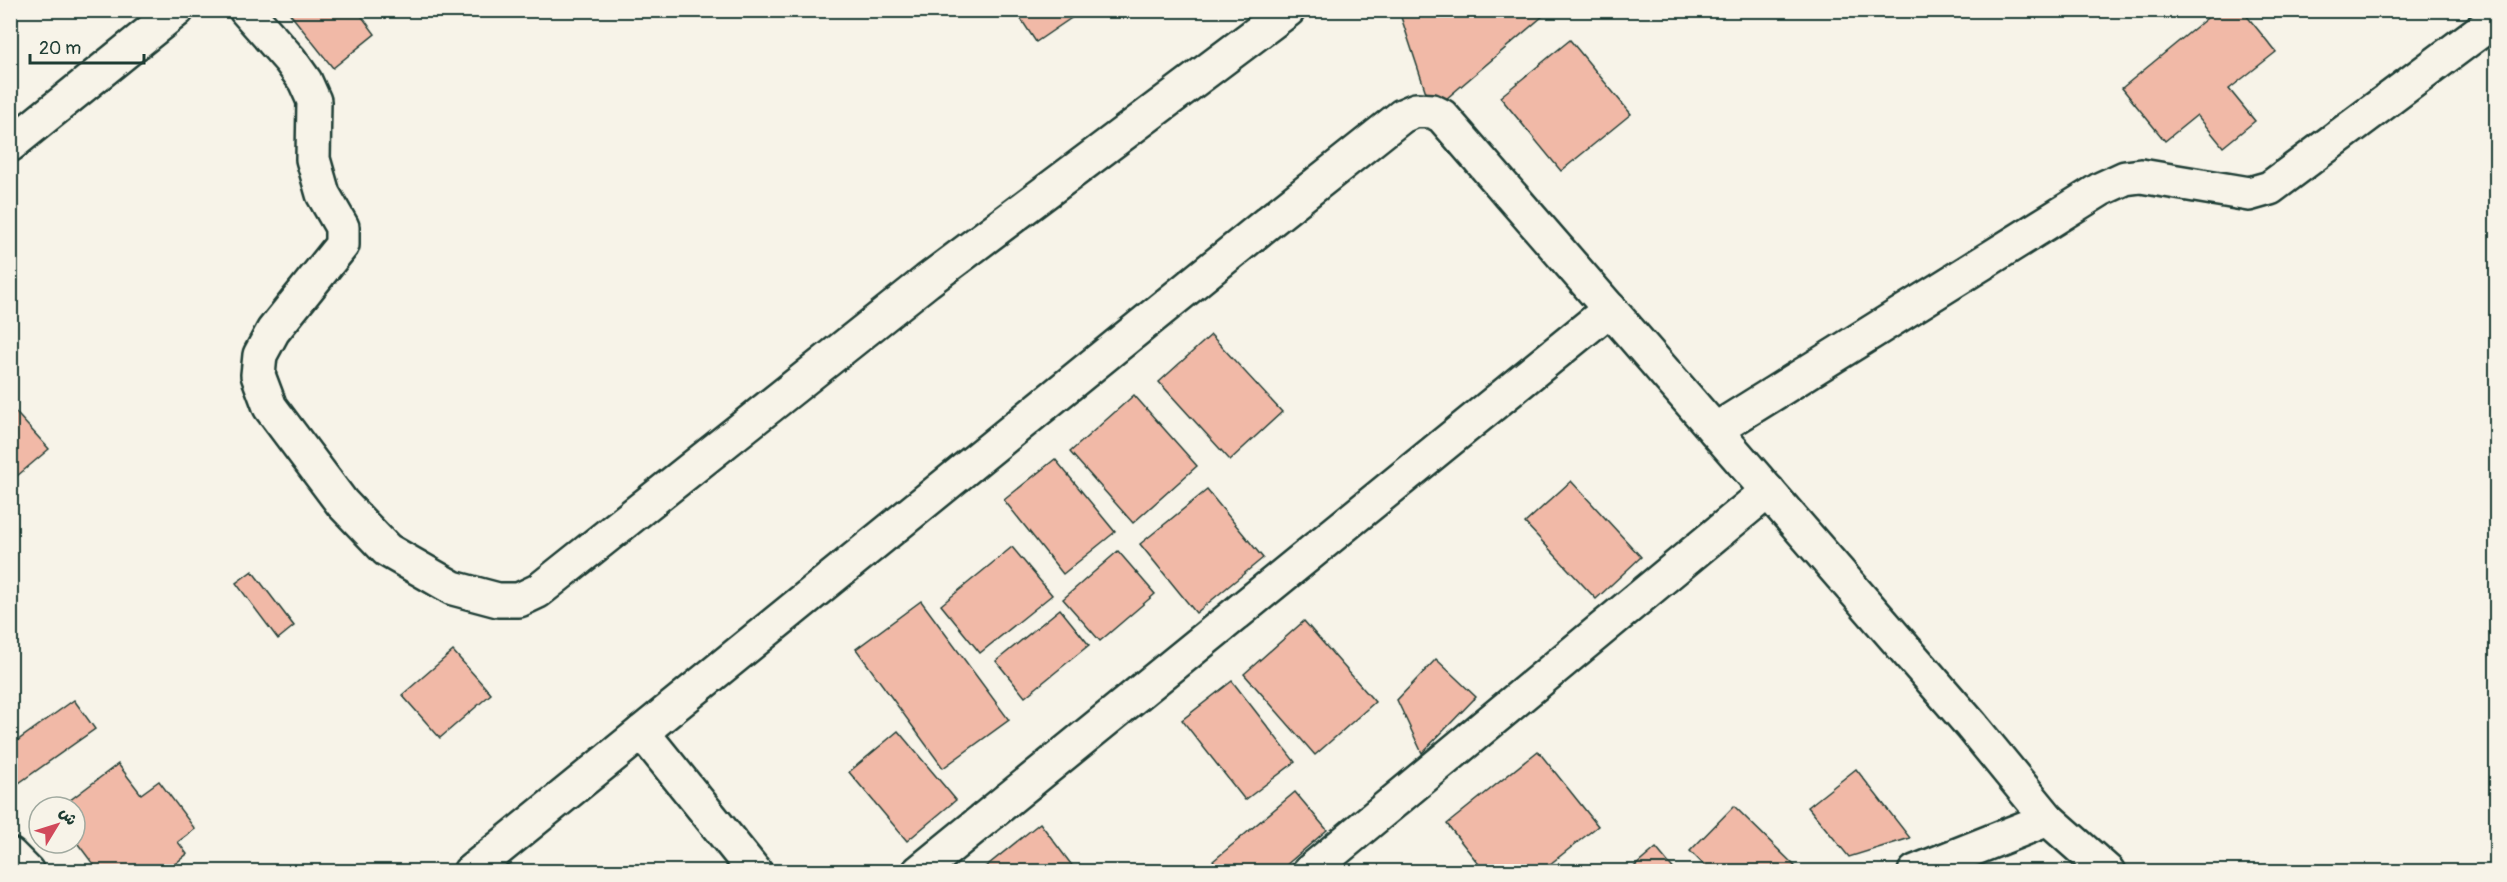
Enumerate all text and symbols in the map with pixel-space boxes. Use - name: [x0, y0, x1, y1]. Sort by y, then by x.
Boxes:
- scale bar: [30, 27, 144, 65]
- text: 20 m: [39, 37, 81, 60]
- north arrow: [27, 795, 87, 855]
- text: ش: [55, 803, 81, 829]

